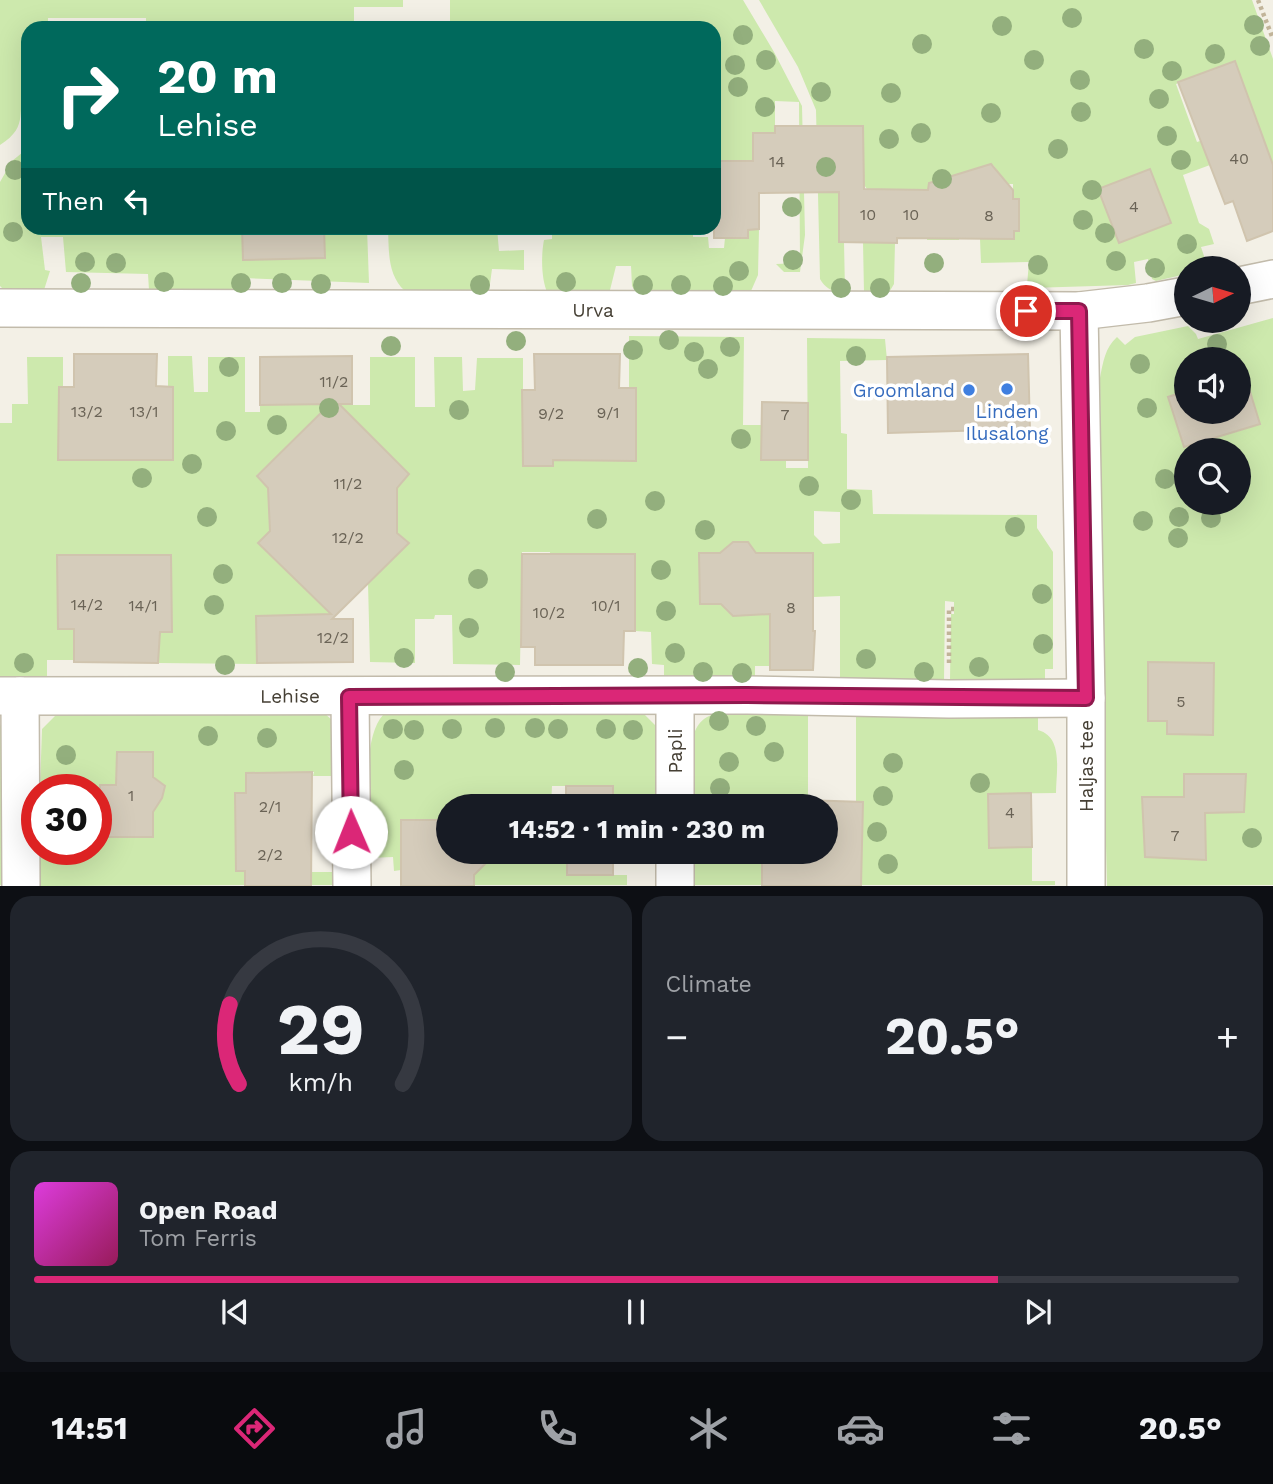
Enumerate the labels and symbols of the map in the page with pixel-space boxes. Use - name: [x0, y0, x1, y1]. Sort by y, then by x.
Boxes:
- house number: 40: [1229, 149, 1249, 168]
- house number: 14: [769, 152, 785, 171]
- house number: 4: [1129, 197, 1139, 216]
- house number: 10: [860, 205, 876, 224]
- house number: 10: [903, 205, 919, 224]
- house number: 8: [984, 206, 994, 225]
- north arrow: [1174, 256, 1251, 332]
- pin: [996, 281, 1056, 341]
- street label: Urva: [572, 298, 614, 321]
- house number: 11/2: [320, 372, 348, 391]
- place label: Groomland: [853, 379, 955, 402]
- marker: Linden Ilusalong: [999, 381, 1015, 397]
- marker: Groomland: [961, 382, 977, 398]
- place label: Linden Ilusalong: [966, 400, 1049, 445]
- house number: 13/2: [71, 402, 103, 421]
- house number: 13/1: [130, 402, 158, 421]
- house number: 9/1: [597, 403, 619, 422]
- house number: 9/2: [538, 404, 564, 423]
- house number: 7: [781, 405, 790, 424]
- house number: 11/2: [334, 474, 362, 493]
- house number: 12/2: [332, 528, 364, 547]
- house number: 14/2: [71, 595, 103, 614]
- house number: 14/1: [128, 596, 158, 615]
- house number: 10/1: [591, 596, 621, 615]
- house number: 8: [786, 598, 796, 617]
- house number: 10/2: [533, 603, 565, 622]
- house number: 12/2: [317, 628, 349, 647]
- street label: Lehise: [260, 684, 320, 707]
- house number: 5: [1176, 692, 1186, 711]
- street label: Haljas tee: [1075, 720, 1098, 812]
- street label: Papli: [664, 728, 687, 774]
- speed limit sign: 30: [21, 774, 112, 865]
- house number: 1: [128, 786, 134, 805]
- position arrow: [314, 795, 388, 869]
- house number: 2/1: [259, 797, 281, 816]
- house number: 4: [1005, 803, 1015, 822]
- house number: 7: [1171, 826, 1180, 845]
- house number: 2/2: [257, 845, 283, 864]

